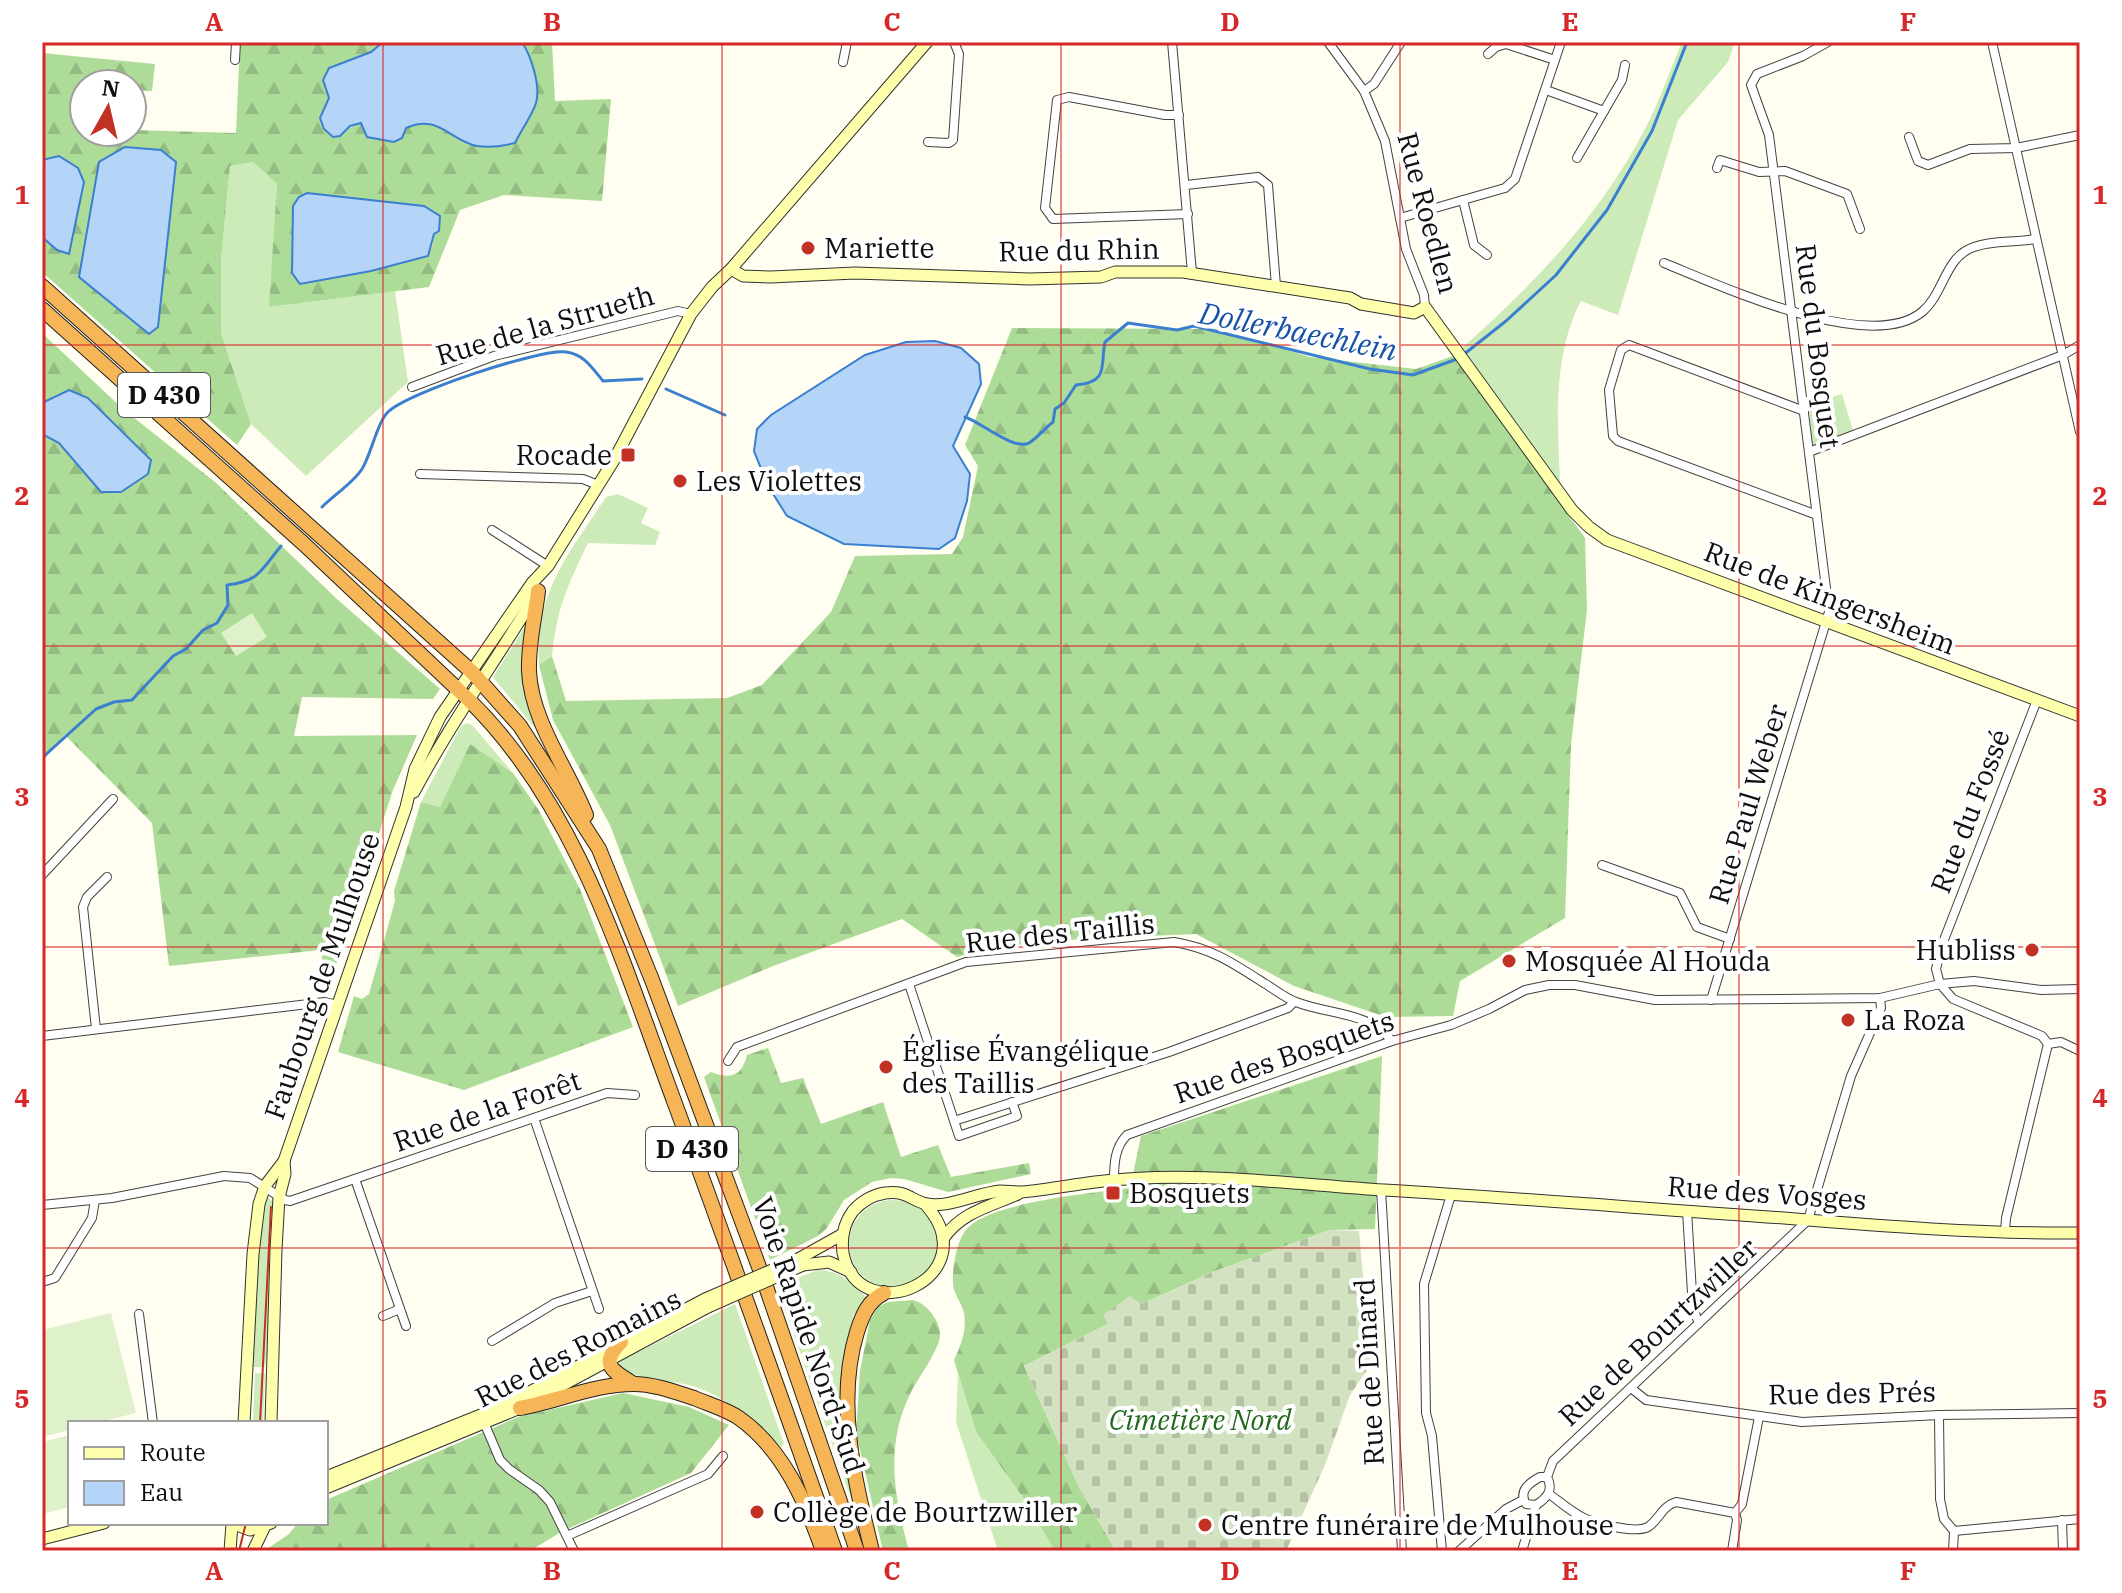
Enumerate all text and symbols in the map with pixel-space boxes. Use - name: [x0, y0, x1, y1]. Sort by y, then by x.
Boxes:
- text: A: [205, 4, 223, 38]
- text: B: [543, 4, 561, 38]
- text: C: [883, 4, 901, 38]
- text: D: [1220, 4, 1240, 38]
- text: E: [1561, 4, 1579, 38]
- text: F: [1900, 4, 1916, 38]
- north arrow: [68, 68, 148, 148]
- text: N: [100, 72, 121, 103]
- street label: Rue Roedlen: [1389, 128, 1468, 298]
- text: 1: [14, 177, 30, 211]
- text: 1: [2092, 177, 2108, 211]
- place label: Mariette: [824, 229, 934, 266]
- street label: Rue du Rhin: [998, 230, 1160, 269]
- marker: Mariette: [799, 239, 817, 257]
- street label: Rue du Bosquet: [1788, 242, 1849, 450]
- street label: Rue de la Strueth: [432, 276, 658, 373]
- water label: Dollerbaechlein: [1195, 292, 1400, 369]
- road number: D 430: [118, 373, 210, 417]
- place label: Rocade: [516, 436, 612, 473]
- marker: Rocade: [619, 446, 637, 464]
- place label: Les Violettes: [696, 462, 862, 499]
- marker: Les Violettes: [671, 472, 689, 490]
- text: 2: [14, 478, 30, 512]
- text: 2: [2092, 478, 2108, 512]
- street label: Rue de Kingersheim: [1699, 532, 1961, 663]
- street label: Rue Paul Weber: [1700, 699, 1796, 908]
- street label: Rue du Fossé: [1921, 724, 2018, 898]
- text: 3: [14, 779, 30, 813]
- text: 3: [2092, 779, 2108, 813]
- street label: Faubourg de Mulhouse: [255, 827, 388, 1124]
- street label: Rue des Taillis: [963, 904, 1156, 961]
- place label: Hubliss: [1916, 931, 2016, 968]
- marker: Hubliss: [2023, 941, 2041, 959]
- place label: Mosquée Al Houda: [1525, 942, 1771, 979]
- marker: Mosquée Al Houda: [1500, 952, 1518, 970]
- place label: La Roza: [1864, 1001, 1966, 1038]
- street label: Rue des Bosquets: [1169, 1002, 1399, 1112]
- marker: La Roza: [1839, 1011, 1857, 1029]
- place label: Église Évangélique des Taillis: [902, 1032, 1149, 1101]
- marker: Église Évangélique des Taillis: [877, 1058, 895, 1076]
- street label: Rue de la Forêt: [388, 1061, 585, 1160]
- text: 4: [14, 1080, 30, 1114]
- text: 4: [2092, 1080, 2108, 1114]
- road number: D 430: [646, 1127, 738, 1171]
- street label: Rue des Vosges: [1666, 1167, 1868, 1218]
- place label: Bosquets: [1129, 1174, 1250, 1211]
- marker: Bosquets: [1104, 1184, 1122, 1202]
- street label: Voie Rapide Nord-Sud: [745, 1192, 874, 1478]
- street label: Rue de Bourtzwiller: [1550, 1229, 1766, 1434]
- street label: Rue de Dinard: [1345, 1278, 1392, 1466]
- street label: Rue des Romains: [469, 1280, 687, 1415]
- street label: Rue des Prés: [1768, 1373, 1936, 1412]
- text: 5: [14, 1381, 30, 1415]
- text: 5: [2092, 1381, 2108, 1415]
- park label: Cimetière Nord: [1109, 1401, 1292, 1438]
- legend: [68, 1421, 328, 1525]
- text: Route: [140, 1436, 206, 1468]
- text: Eau: [140, 1476, 183, 1508]
- place label: Collège de Bourtzwiller: [773, 1493, 1078, 1530]
- marker: Collège de Bourtzwiller: [748, 1503, 766, 1521]
- place label: Centre funéraire de Mulhouse: [1221, 1506, 1614, 1543]
- marker: Centre funéraire de Mulhouse: [1196, 1516, 1214, 1534]
- text: A: [205, 1553, 223, 1587]
- text: B: [543, 1553, 561, 1587]
- text: C: [883, 1553, 901, 1587]
- text: D: [1220, 1553, 1240, 1587]
- text: E: [1561, 1553, 1579, 1587]
- text: F: [1900, 1553, 1916, 1587]

